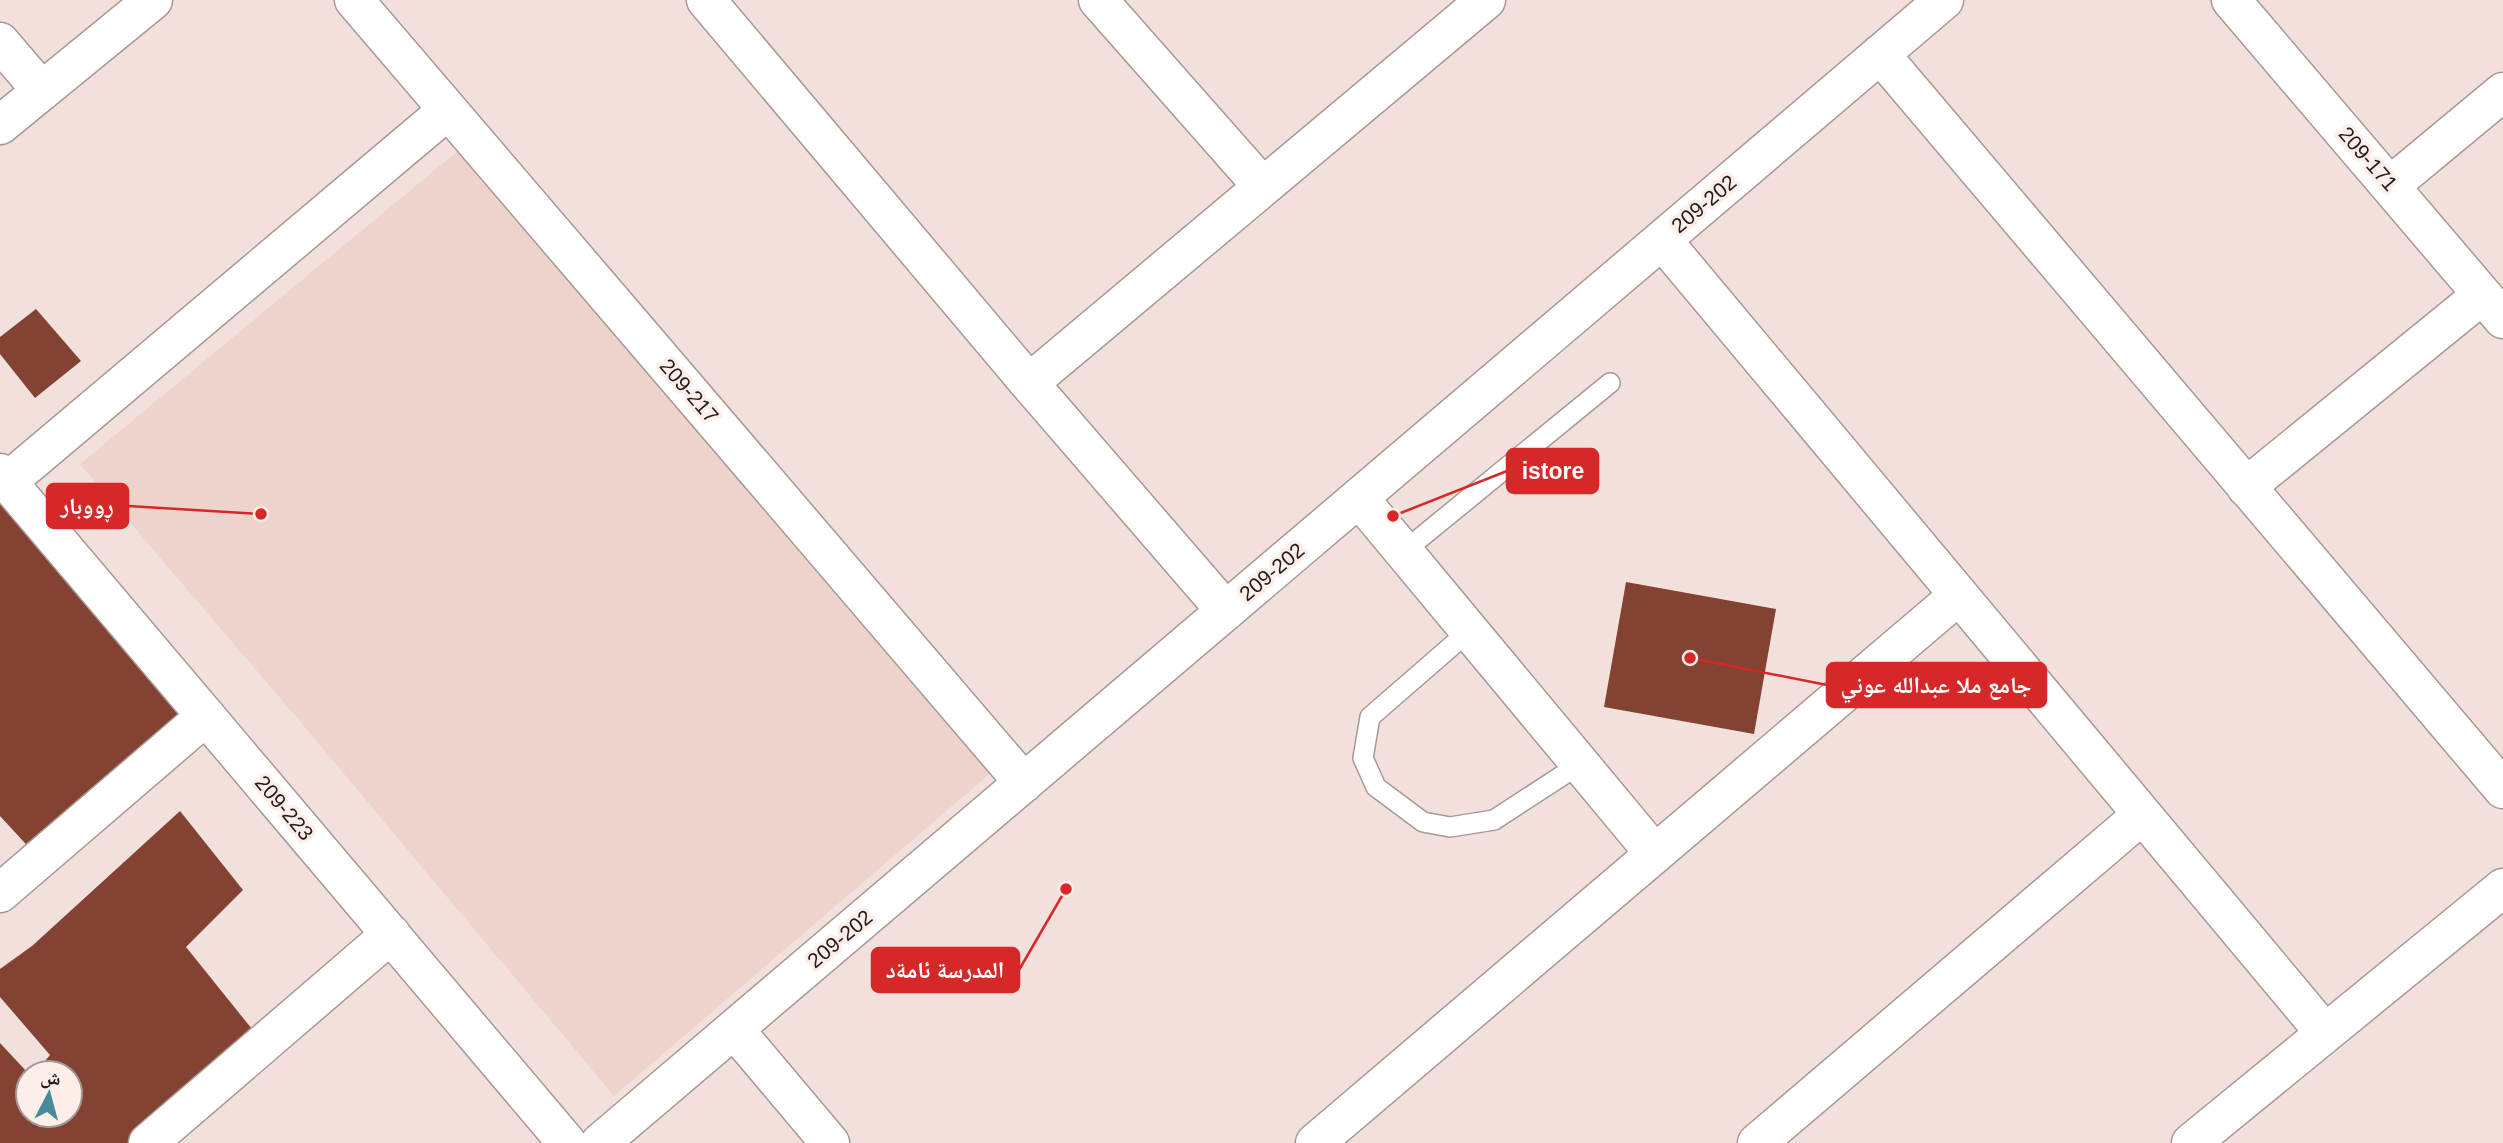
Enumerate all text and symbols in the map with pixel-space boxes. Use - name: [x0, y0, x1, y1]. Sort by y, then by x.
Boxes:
- street label: 209-171: [2334, 122, 2402, 195]
- street label: 209-202: [1667, 170, 1741, 237]
- street label: 209-217: [655, 354, 723, 427]
- callout: istore: [1507, 449, 1598, 493]
- text: istore: [1522, 458, 1584, 484]
- callout: ڕووبار: [47, 484, 128, 528]
- text: ڕووبار: [59, 493, 114, 523]
- street label: 209-202: [1235, 538, 1309, 605]
- callout: جامع ملا عبدالله عوني: [1827, 663, 2046, 707]
- text: جامع ملا عبدالله عوني: [1841, 672, 2032, 704]
- street label: 209-223: [251, 771, 318, 845]
- street label: 209-202: [803, 905, 877, 972]
- callout: المدرسة ئامةد: [872, 948, 1019, 992]
- text: المدرسة ئامةد: [886, 957, 1004, 983]
- north arrow: [14, 1059, 84, 1129]
- text: ش: [39, 1066, 62, 1090]

